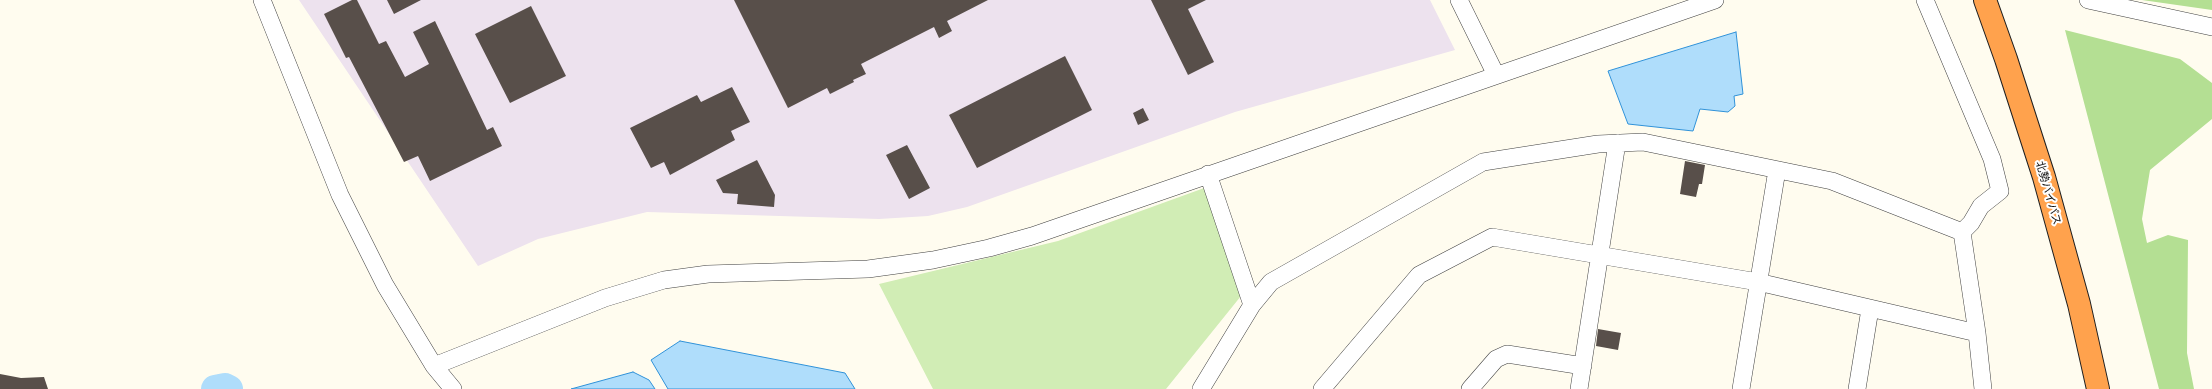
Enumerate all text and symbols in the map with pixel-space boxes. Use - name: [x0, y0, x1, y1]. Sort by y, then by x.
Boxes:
- street label: 北勢バイパス: [2033, 159, 2063, 227]

